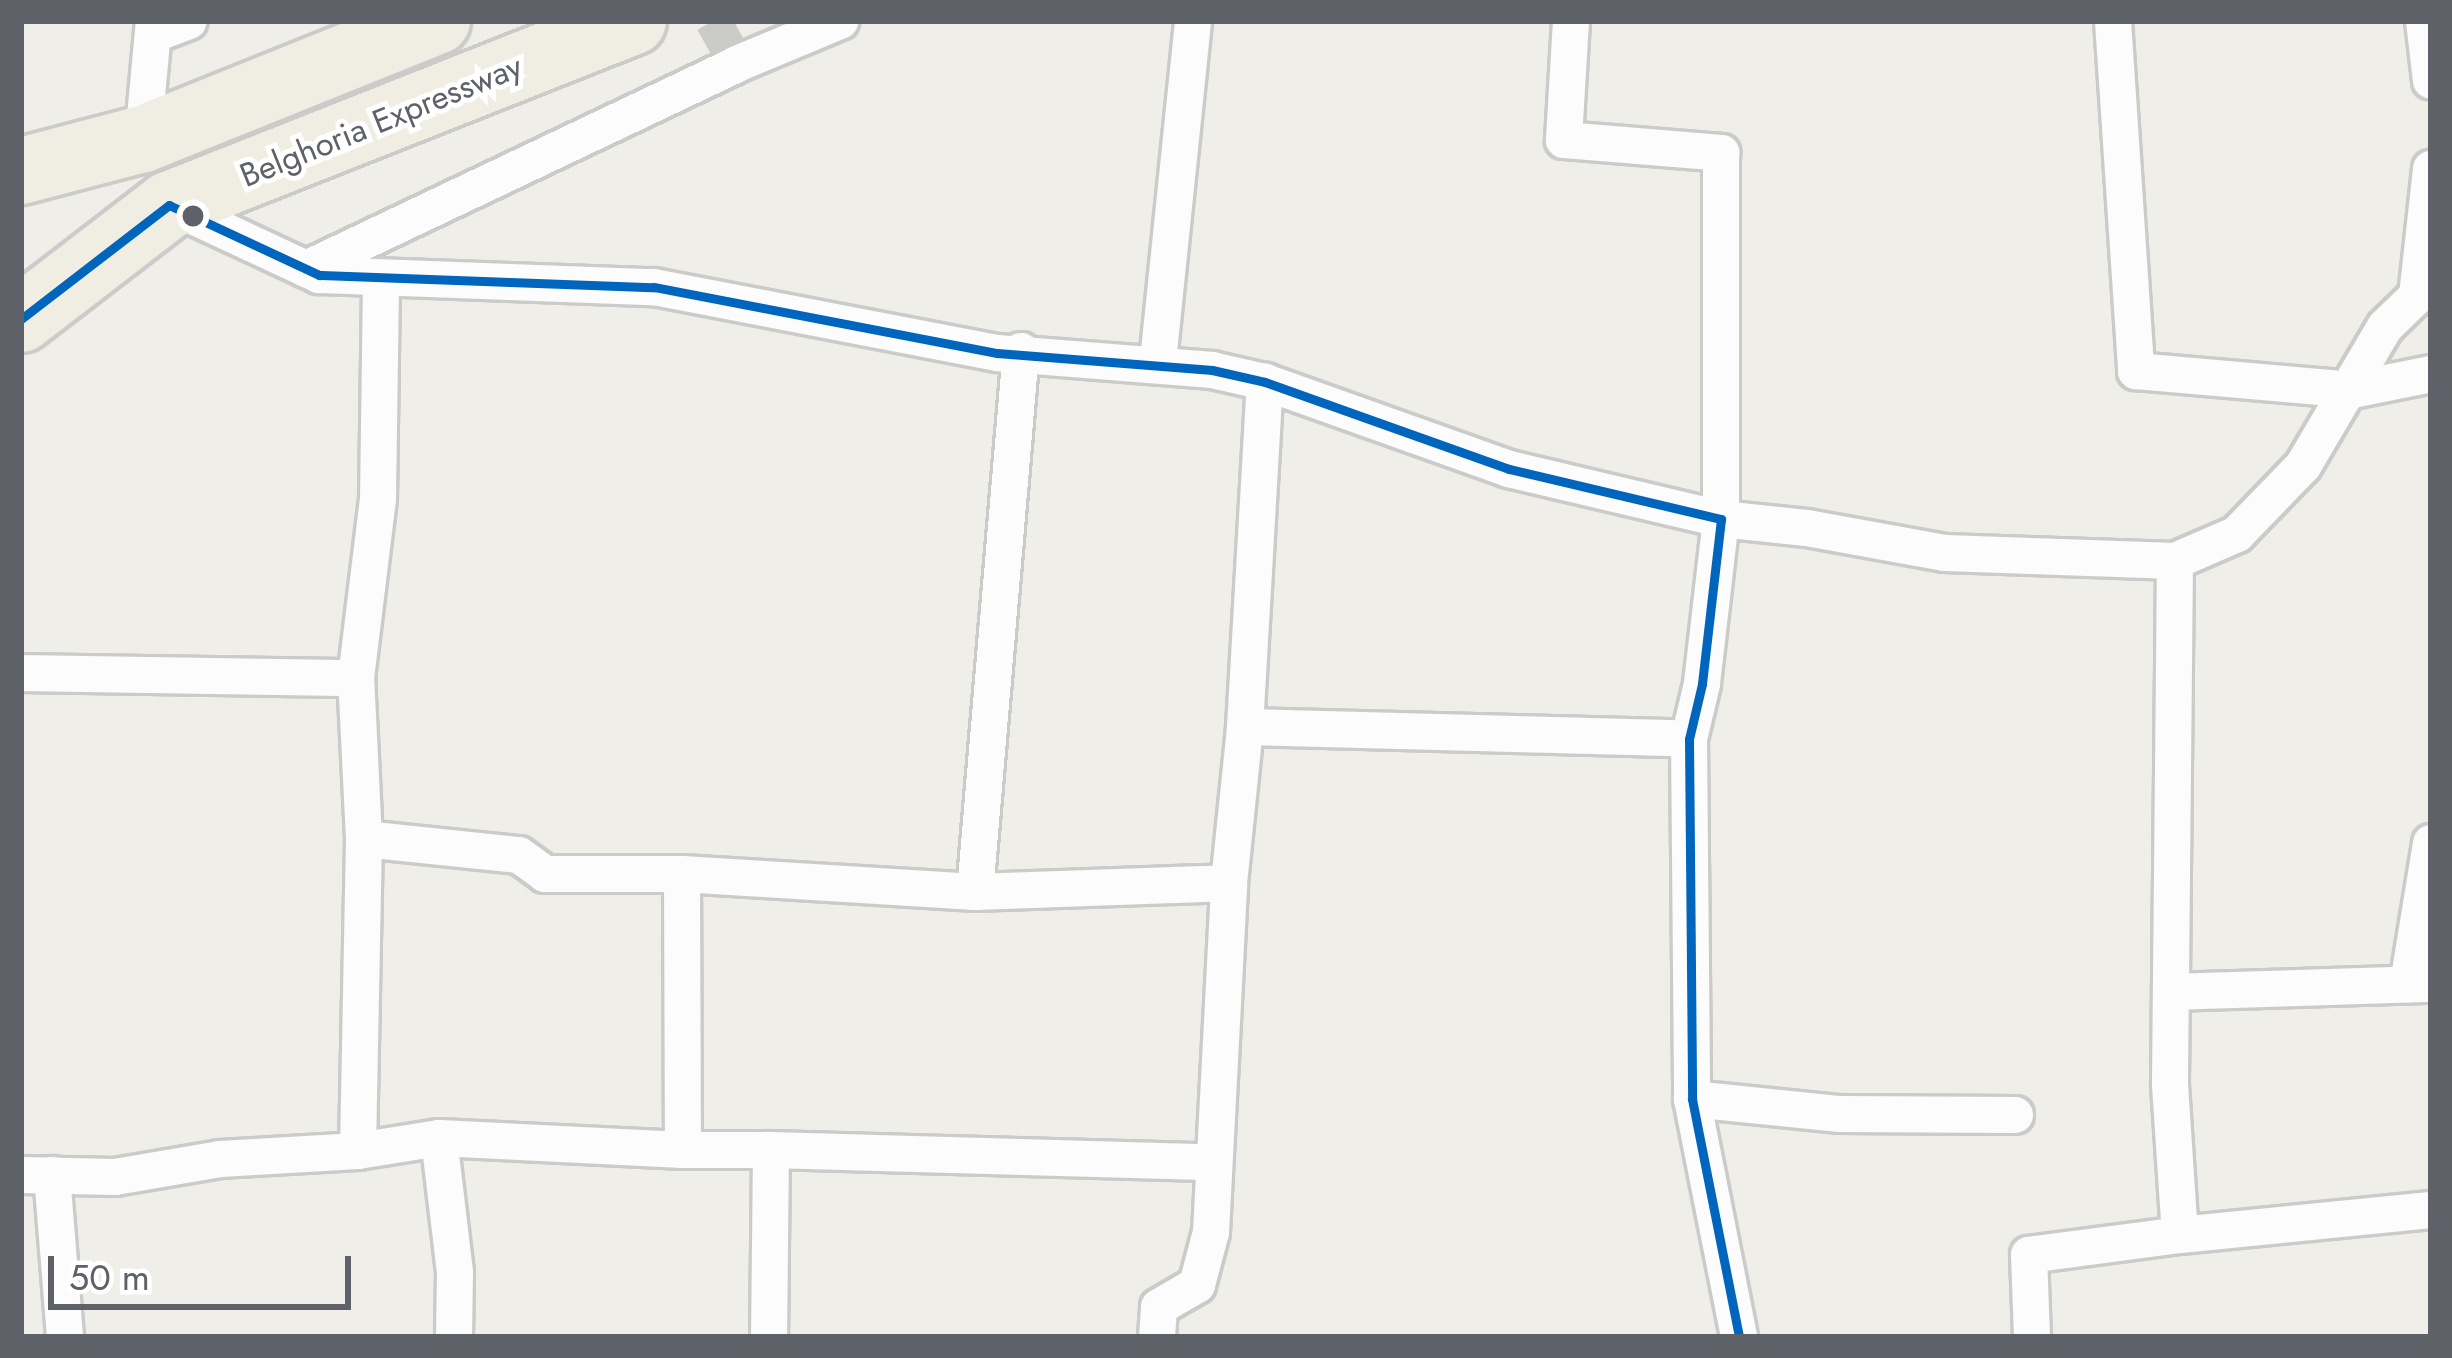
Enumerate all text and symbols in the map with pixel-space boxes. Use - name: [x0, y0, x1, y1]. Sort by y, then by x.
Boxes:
- street label: Belghoria Expressway: [234, 46, 528, 196]
- unlabelled marker: [182, 205, 204, 227]
- scale bar: [54, 1232, 357, 1306]
- text: 50 m: [69, 1251, 150, 1303]

